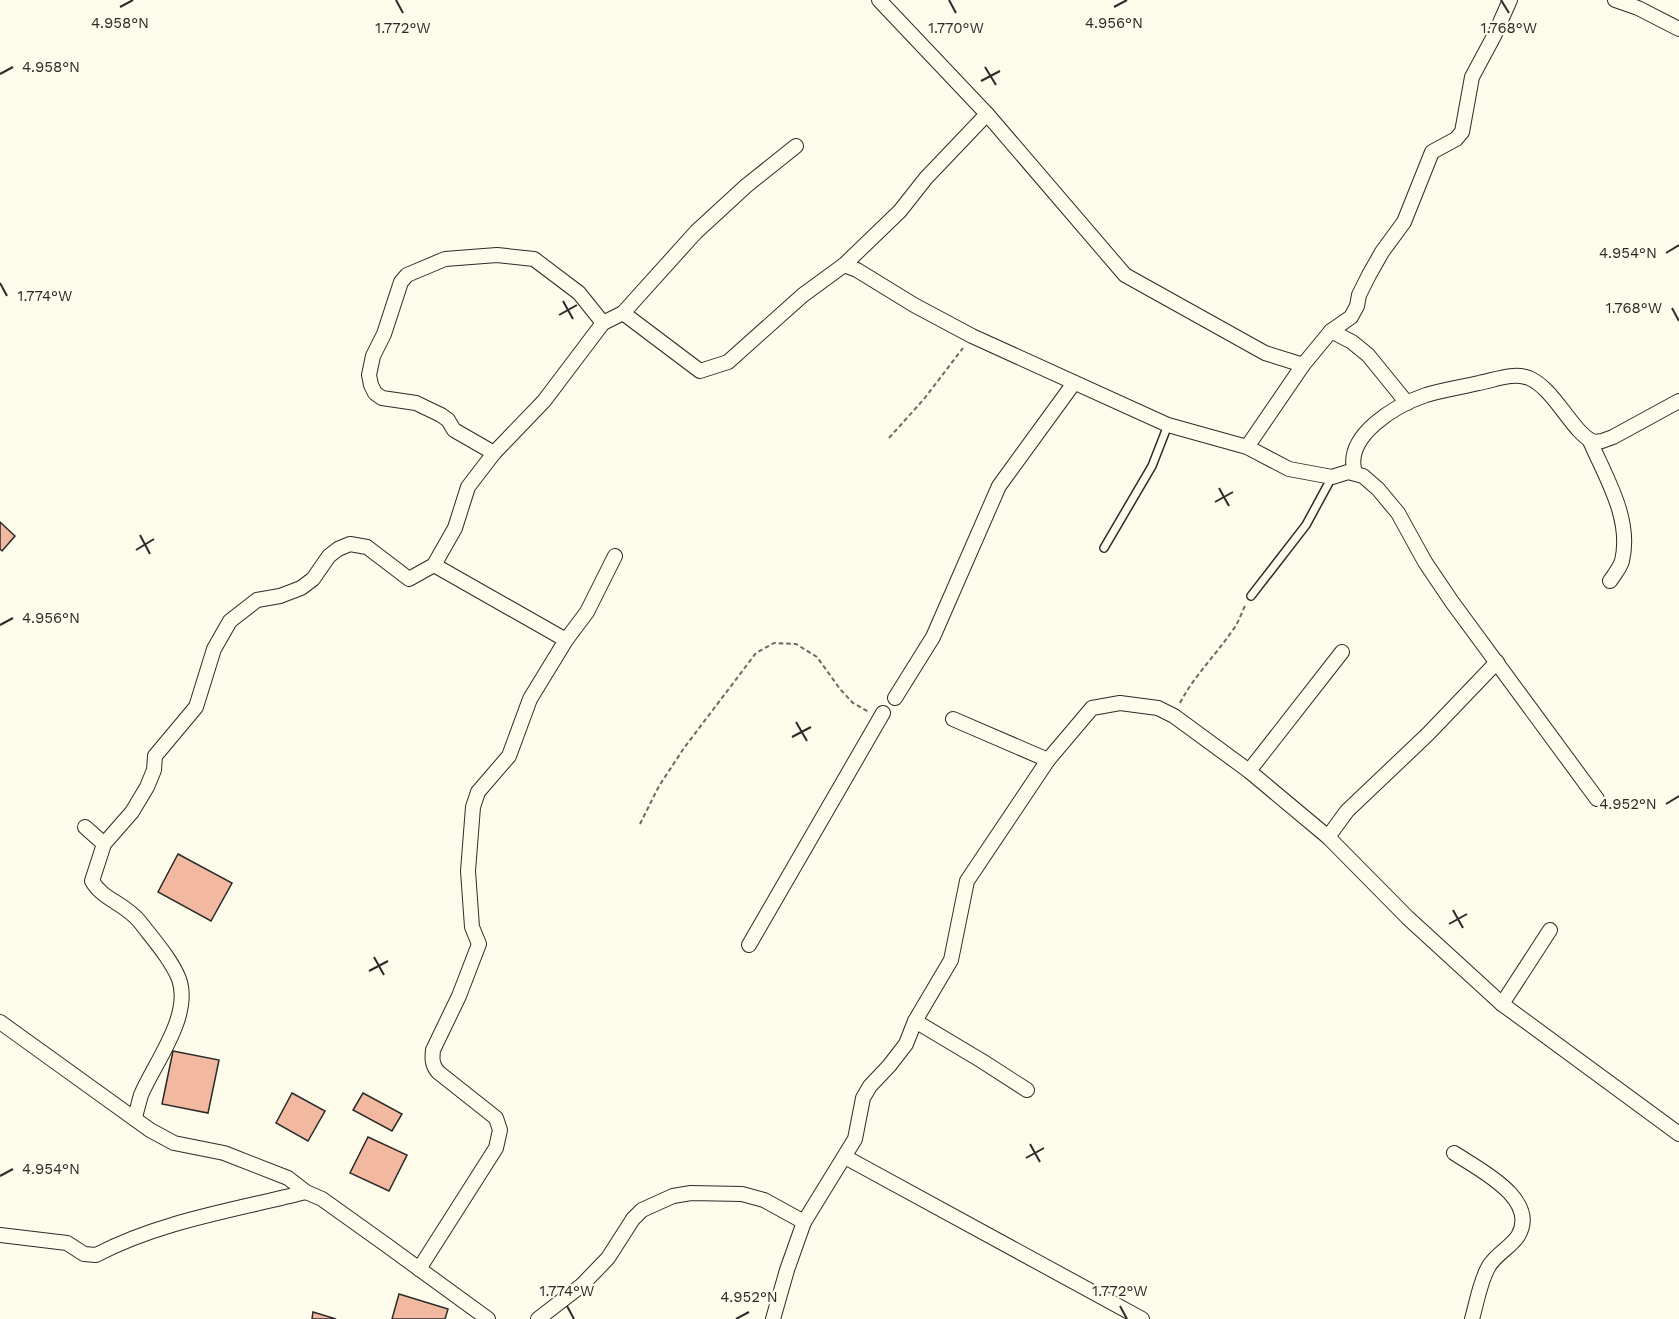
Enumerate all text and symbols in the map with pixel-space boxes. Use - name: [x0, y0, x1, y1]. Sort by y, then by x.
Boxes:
- text: 4.958°N: [91, 14, 149, 32]
- text: 4.956°N: [1085, 14, 1143, 32]
- text: 1.772°W: [375, 19, 431, 37]
- text: 1.770°W: [928, 19, 984, 37]
- text: 1.768°W: [1481, 19, 1537, 37]
- text: 4.958°N: [22, 58, 80, 76]
- text: 4.954°N: [1599, 244, 1657, 262]
- text: 1.774°W: [18, 287, 72, 305]
- text: 1.768°W: [1606, 299, 1662, 317]
- text: 4.956°N: [22, 609, 80, 627]
- text: 4.952°N: [1599, 795, 1657, 813]
- text: 4.954°N: [22, 1160, 80, 1178]
- text: 1.774°W: [540, 1282, 594, 1300]
- text: 1.772°W: [1092, 1282, 1148, 1300]
- text: 4.952°N: [720, 1288, 778, 1306]

